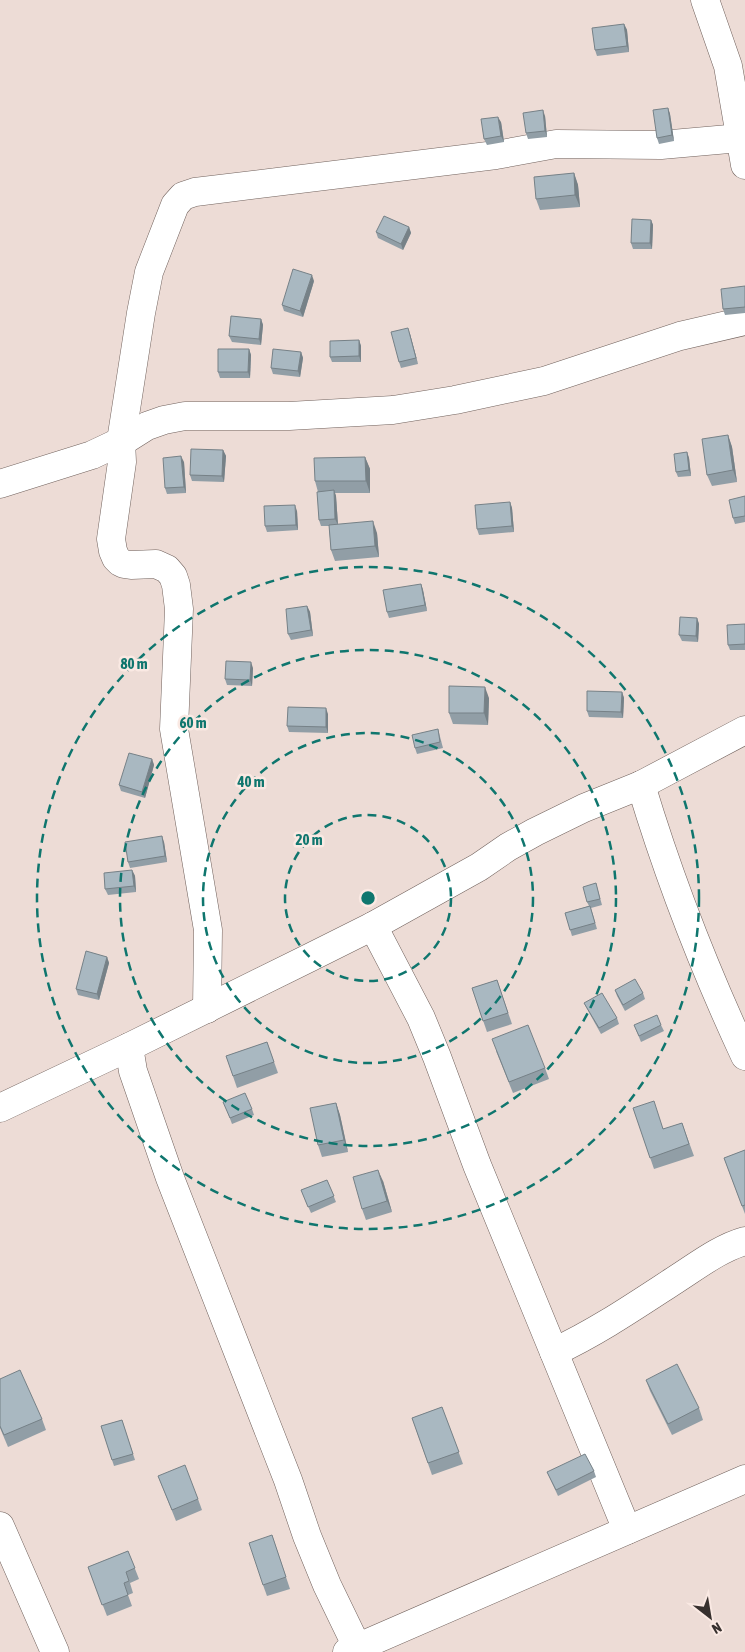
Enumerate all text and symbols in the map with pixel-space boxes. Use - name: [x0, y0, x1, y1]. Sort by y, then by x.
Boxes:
- text: 80 m: [121, 655, 148, 672]
- text: 60 m: [180, 714, 207, 731]
- text: 40 m: [237, 773, 265, 790]
- text: 20 m: [296, 831, 323, 848]
- centre of rings: [359, 889, 377, 907]
- north arrow: [685, 1592, 735, 1642]
- text: N: [709, 1619, 724, 1637]

